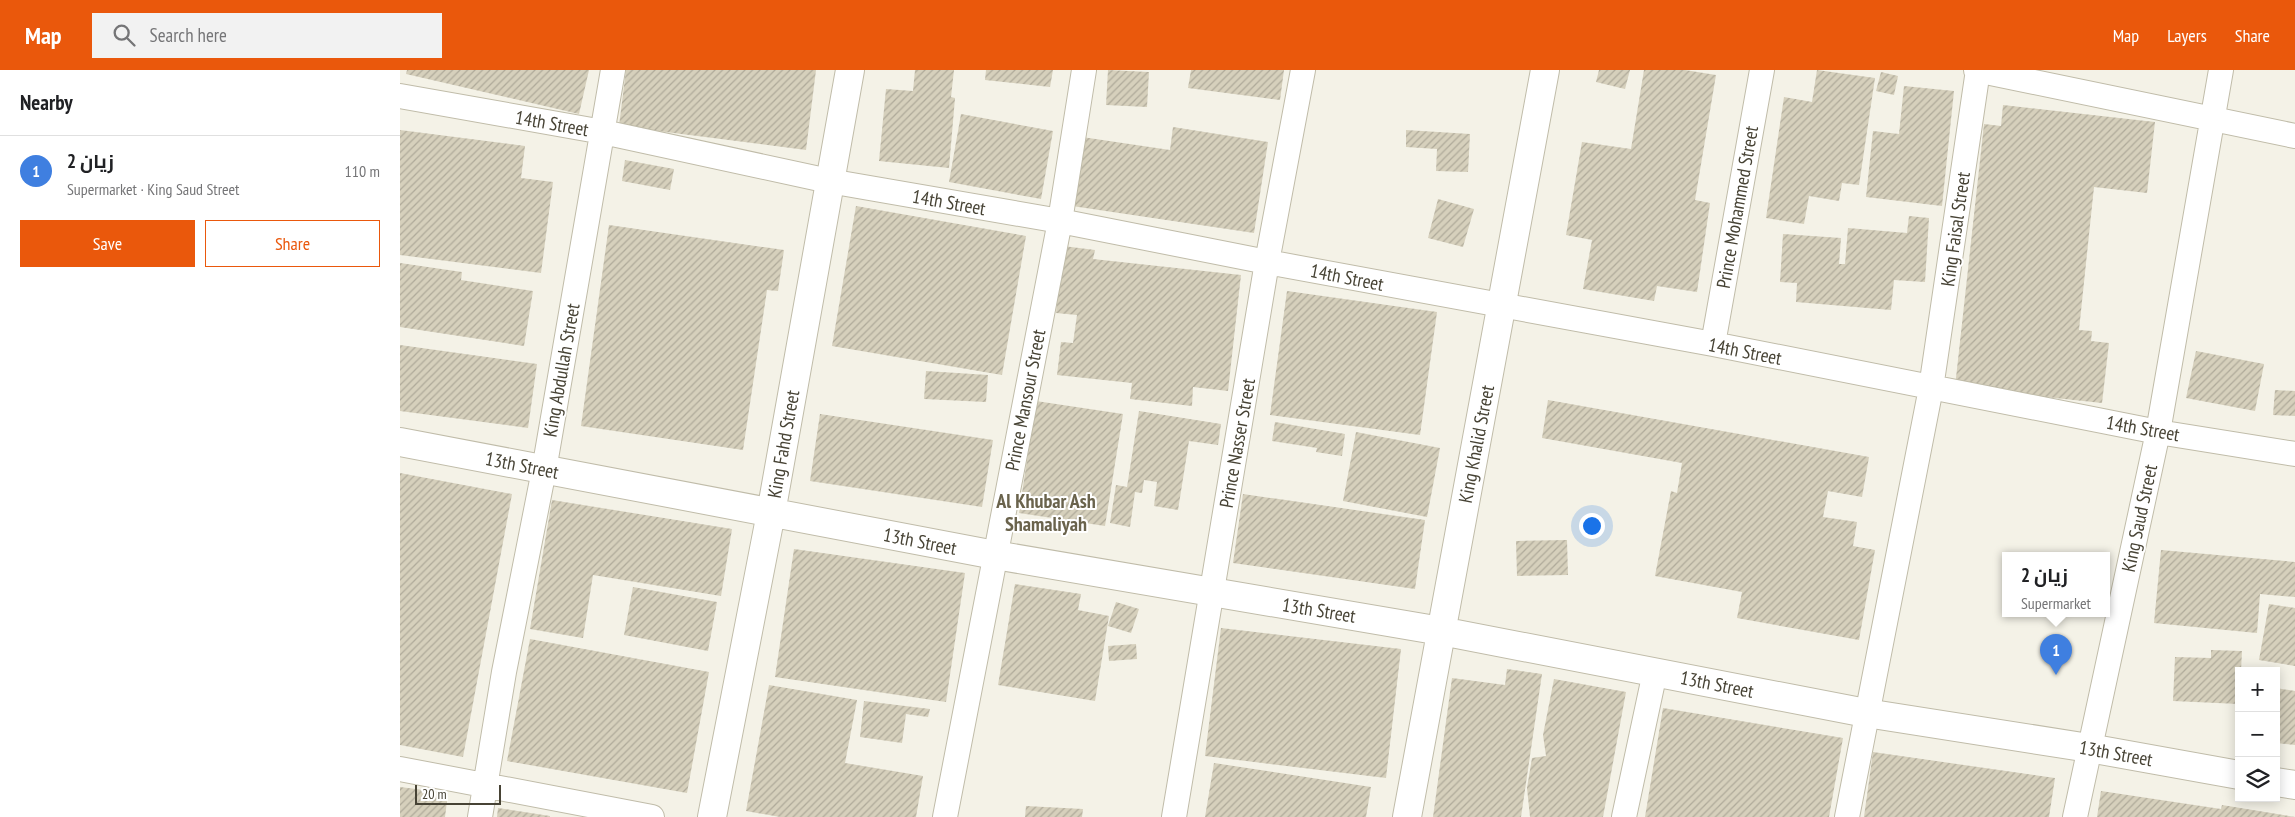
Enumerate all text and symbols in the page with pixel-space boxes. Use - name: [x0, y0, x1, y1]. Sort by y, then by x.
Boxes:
- search box: [92, 13, 442, 58]
- text: Map: [25, 20, 62, 51]
- icon: search: [110, 21, 138, 49]
- text: Search here: [150, 23, 227, 47]
- text: Map: [2113, 24, 2139, 47]
- text: Layers: [2167, 24, 2207, 47]
- text: Share: [2235, 24, 2270, 47]
- text: Nearby: [20, 89, 73, 116]
- street label: 14th Street: [513, 105, 591, 141]
- street label: Prince Mohammed Street: [1711, 123, 1763, 290]
- text: زيان 2: [67, 149, 114, 173]
- text: 1: [32, 161, 40, 181]
- text: 110 m: [345, 161, 380, 181]
- street label: King Faisal Street: [1935, 169, 1975, 288]
- text: Supermarket · King Saud Street: [67, 179, 240, 199]
- street label: 14th Street: [910, 184, 988, 220]
- button: Save: [20, 220, 195, 267]
- button: Share: [205, 220, 380, 267]
- street label: 14th Street: [1308, 258, 1386, 296]
- street label: King Abdullah Street: [537, 300, 585, 439]
- street label: Prince Mansour Street: [1000, 327, 1051, 473]
- street label: 14th Street: [1706, 332, 1784, 370]
- street label: Prince Nasser Street: [1214, 376, 1260, 510]
- street label: King Khalid Street: [1453, 382, 1499, 505]
- street label: King Fahd Street: [762, 387, 804, 500]
- street label: 14th Street: [2104, 410, 2182, 446]
- street label: 13th Street: [483, 446, 561, 484]
- street label: King Saud Street: [2116, 461, 2162, 574]
- district label: Al Khubar Ash Shamaliyah: [995, 488, 1096, 537]
- your location: [1579, 513, 1605, 539]
- street label: 13th Street: [881, 522, 959, 560]
- popup: [2002, 552, 2110, 617]
- text: زيان 2: [2021, 563, 2068, 587]
- street label: 13th Street: [1281, 592, 1358, 628]
- text: Supermarket: [2021, 593, 2091, 613]
- pin: 1: [2040, 634, 2072, 675]
- street label: 13th Street: [1678, 665, 1756, 703]
- map controls: [2235, 667, 2280, 802]
- button: +: [2235, 667, 2280, 712]
- button: −: [2235, 712, 2280, 757]
- street label: 13th Street: [2077, 735, 2155, 771]
- button: layers: [2235, 757, 2280, 802]
- scale bar: [415, 782, 501, 805]
- text: 20 m: [422, 785, 447, 803]

